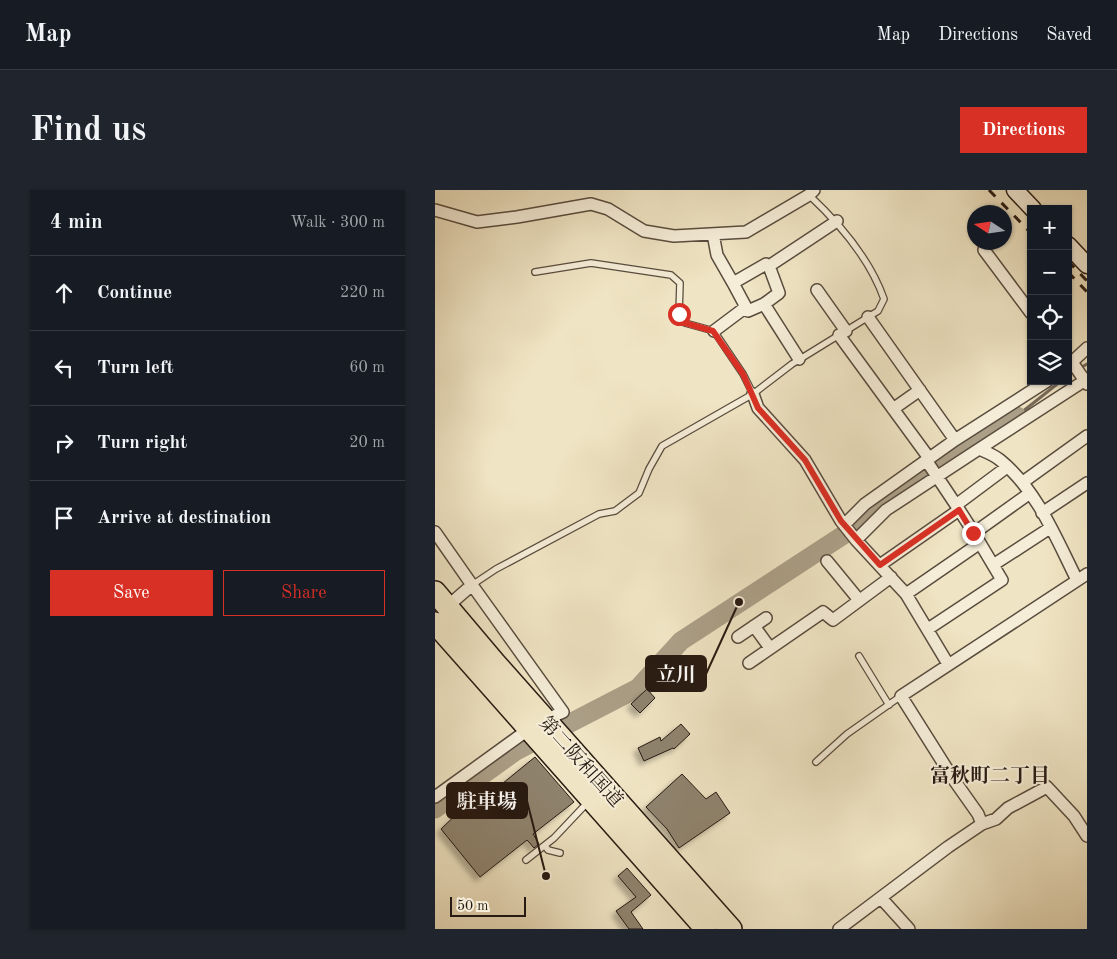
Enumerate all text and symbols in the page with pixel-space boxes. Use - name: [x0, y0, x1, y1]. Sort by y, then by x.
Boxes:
- text: Map: [25, 23, 72, 47]
- text: Map: [877, 26, 910, 44]
- text: Directions: [938, 26, 1018, 44]
- text: Saved: [1046, 26, 1092, 44]
- button: Directions: [960, 107, 1087, 153]
- text: Find us: [30, 113, 146, 148]
- north arrow: [967, 205, 1012, 250]
- map controls: [1027, 205, 1072, 385]
- button: +: [1027, 205, 1072, 250]
- text: 4 min: [50, 212, 103, 233]
- text: Walk · 300 m: [290, 215, 385, 231]
- button: −: [1027, 250, 1072, 295]
- icon: ahead: [50, 279, 78, 307]
- text: Continue: [97, 284, 172, 303]
- text: 220 m: [340, 285, 385, 301]
- button: locate: [1027, 295, 1072, 340]
- route start: [668, 303, 691, 326]
- button: layers: [1027, 340, 1072, 385]
- icon: left: [50, 354, 78, 382]
- text: Turn left: [97, 359, 174, 378]
- text: 60 m: [349, 360, 385, 376]
- icon: right: [50, 429, 78, 457]
- text: Turn right: [97, 434, 187, 453]
- text: 20 m: [349, 435, 385, 451]
- icon: arrive: [50, 504, 78, 532]
- text: Arrive at destination: [97, 509, 271, 528]
- route end: [962, 522, 985, 545]
- button: Save: [50, 570, 213, 616]
- button: Share: [223, 570, 385, 616]
- callout: 立川: [646, 656, 706, 691]
- text: 立川: [656, 664, 696, 686]
- street label: 第二阪和国道: [535, 713, 627, 811]
- district label: 富秋町二丁目: [930, 765, 1050, 787]
- callout: 駐車場: [447, 783, 527, 818]
- text: 駐車場: [457, 790, 517, 813]
- scale bar: [450, 894, 526, 917]
- text: 50 m: [457, 899, 488, 913]

